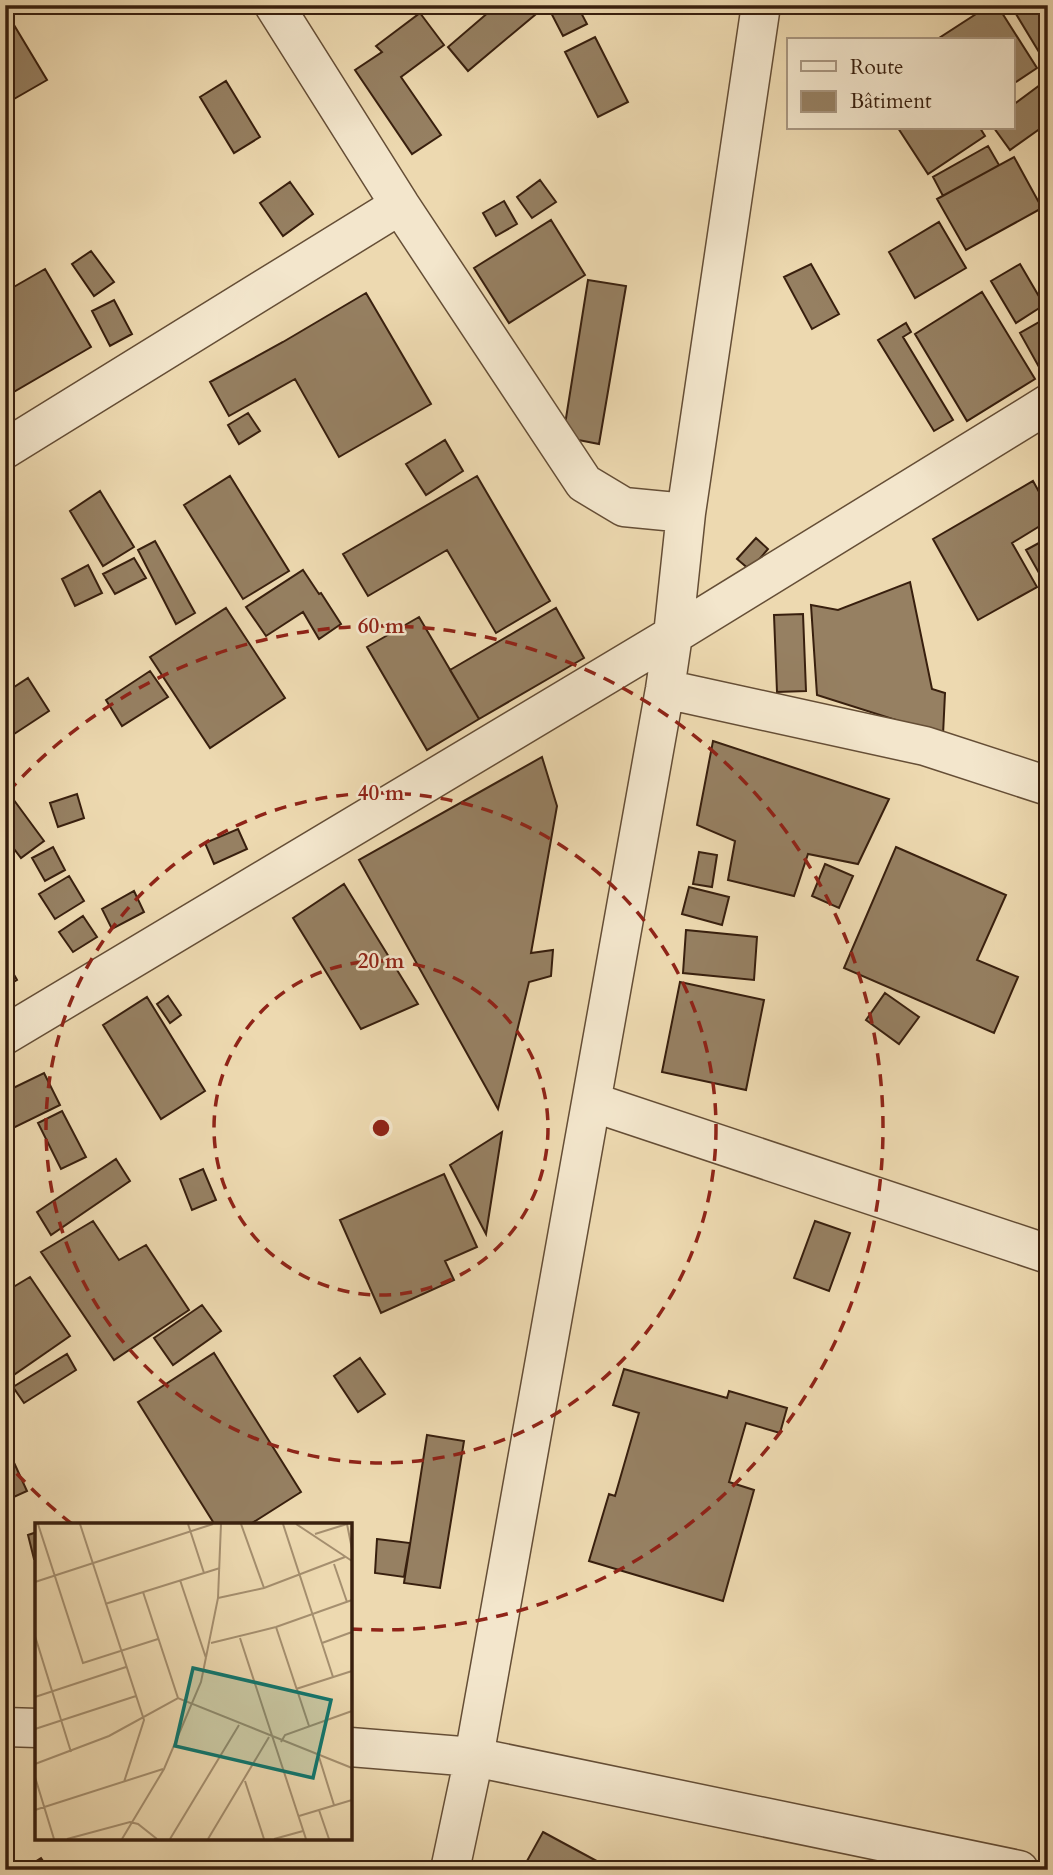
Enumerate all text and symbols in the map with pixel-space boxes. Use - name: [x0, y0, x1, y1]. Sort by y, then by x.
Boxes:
- legend: [787, 38, 1014, 130]
- text: Route: [850, 53, 904, 82]
- text: Bâtiment: [850, 87, 932, 116]
- text: 60 m: [358, 612, 405, 641]
- text: 40 m: [358, 779, 405, 808]
- text: 20 m: [358, 947, 405, 976]
- centre of rings: [369, 1116, 393, 1140]
- inset map: [35, 1523, 352, 1840]

